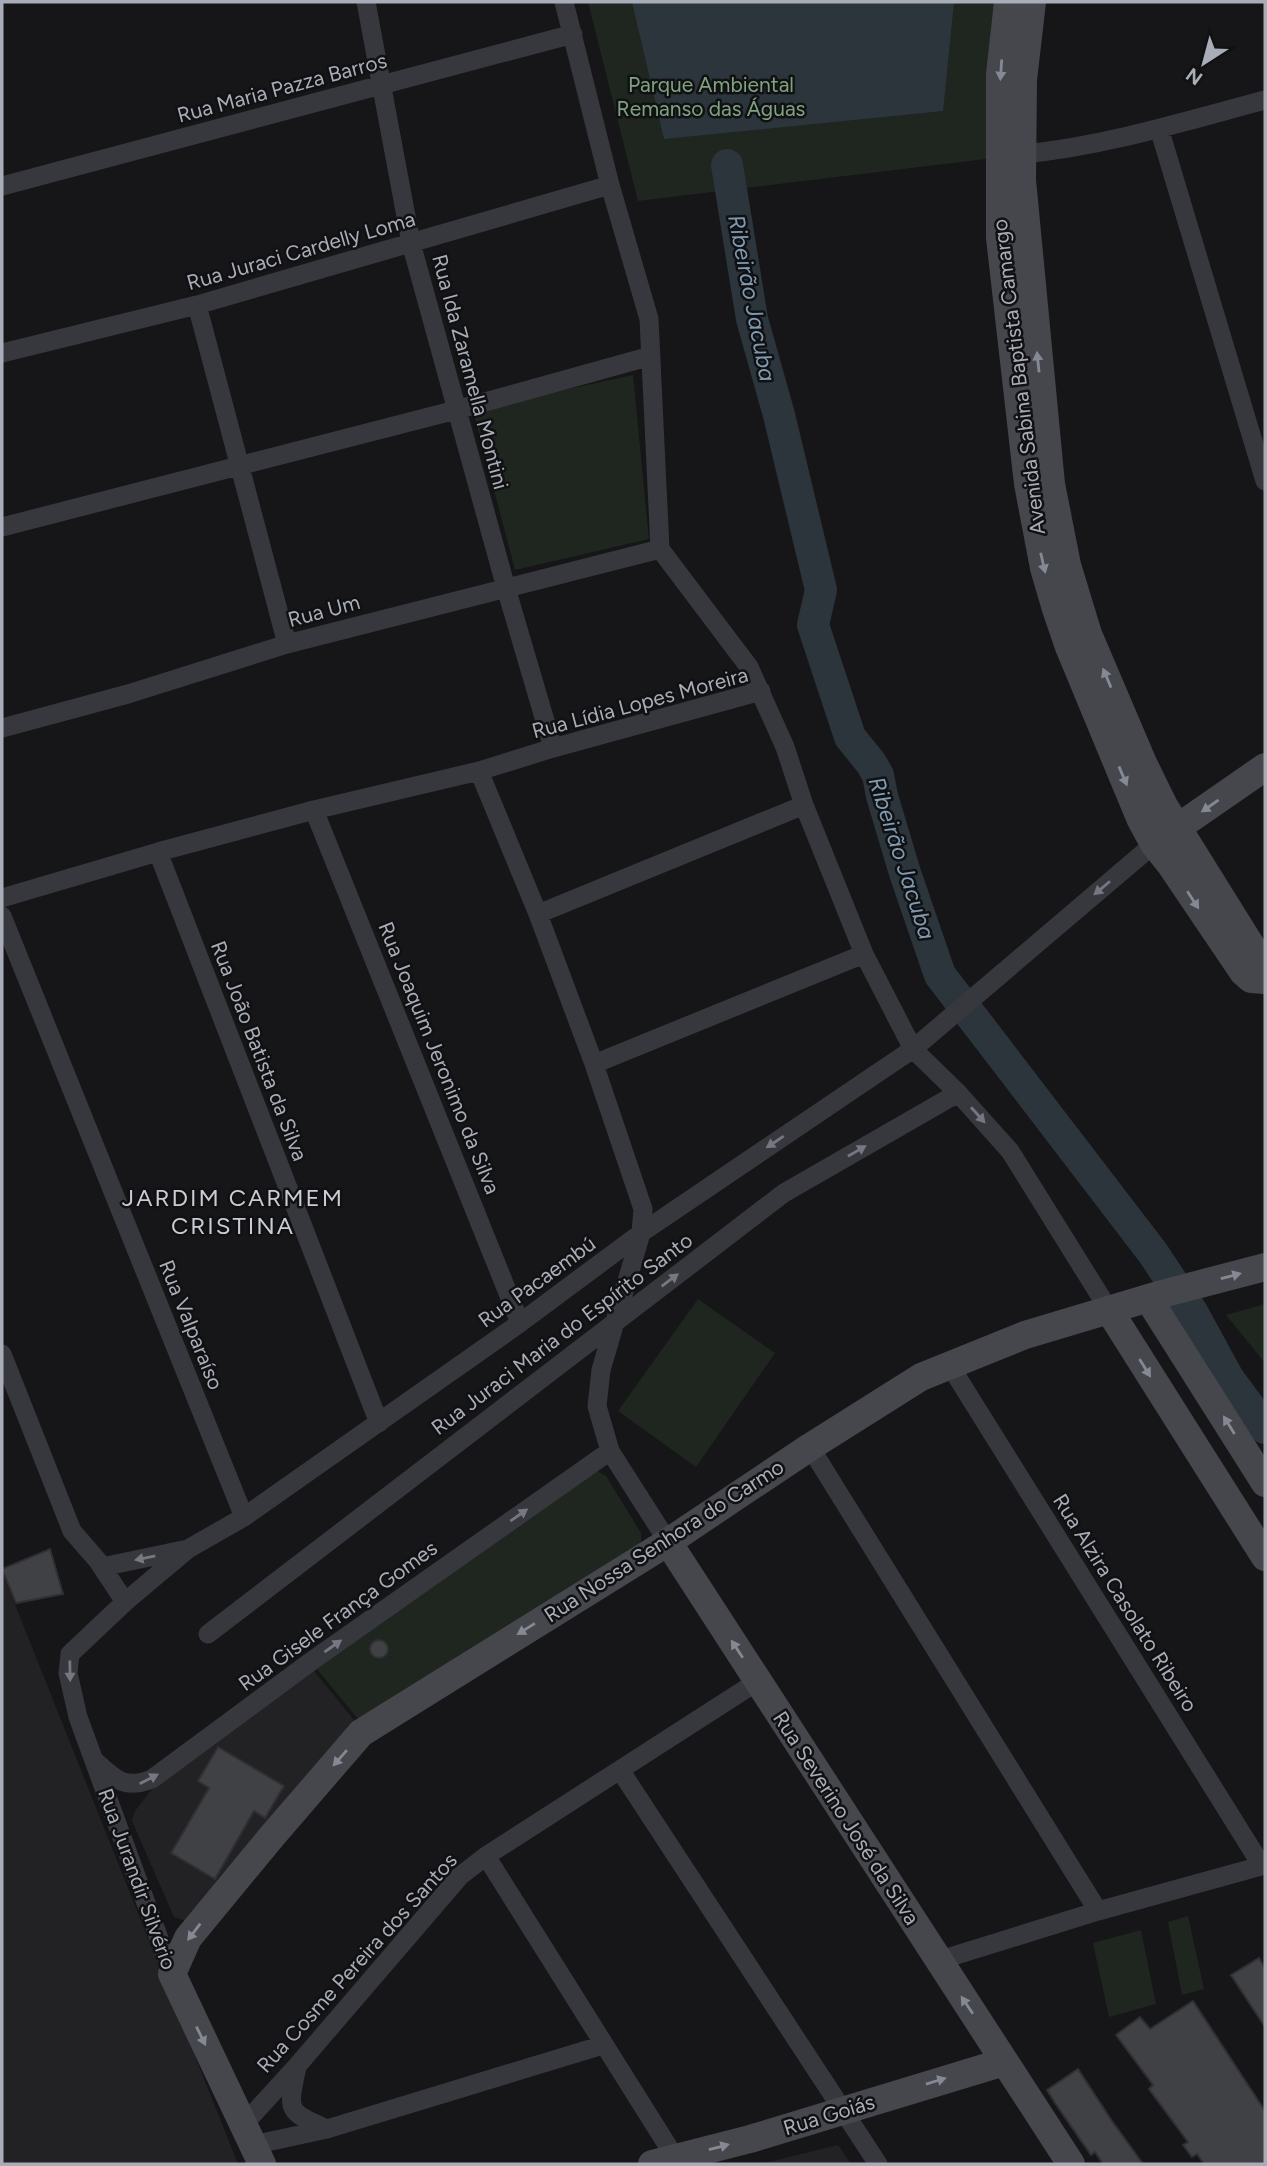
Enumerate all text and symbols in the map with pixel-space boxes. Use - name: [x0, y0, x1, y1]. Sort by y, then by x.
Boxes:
- north arrow: [1169, 28, 1239, 98]
- street label: Rua Maria Pazza Barros: [174, 47, 389, 128]
- one-way arrow: [995, 59, 1006, 81]
- text: N: [1182, 63, 1207, 90]
- park label: Parque Ambiental Remanso das Águas: [617, 72, 805, 121]
- street label: Rua Juraci Cardelly Loma: [184, 206, 418, 295]
- water label: Ribeirão Jacuba: [722, 212, 782, 384]
- street label: Avenida Sabina Baptista Camargo: [987, 218, 1050, 536]
- street label: Rua Ida Zaramella Montini: [427, 252, 514, 492]
- one-way arrow: [1032, 351, 1043, 373]
- one-way arrow: [1038, 553, 1049, 575]
- street label: Rua Um: [285, 589, 363, 632]
- street label: Rua Lídia Lopes Moreira: [529, 662, 751, 743]
- one-way arrow: [1101, 668, 1112, 689]
- one-way arrow: [1118, 766, 1129, 787]
- water label: Ribeirão Jacuba: [863, 773, 941, 943]
- one-way arrow: [1201, 799, 1219, 813]
- one-way arrow: [1093, 880, 1111, 896]
- one-way arrow: [1187, 890, 1200, 910]
- street label: Rua Joaquim Jeronimo da Silva: [373, 918, 506, 1198]
- street label: Rua João Batista da Silva: [206, 937, 313, 1164]
- one-way arrow: [970, 1107, 985, 1124]
- one-way arrow: [765, 1136, 785, 1149]
- one-way arrow: [848, 1145, 867, 1157]
- district label: JARDIM CARMEM CRISTINA: [122, 1183, 344, 1240]
- street label: Rua Juraci Maria do Espírito Santo: [426, 1227, 697, 1440]
- street label: Rua Pacaembú: [473, 1231, 600, 1333]
- street label: Rua Valparaíso: [154, 1256, 229, 1393]
- one-way arrow: [1220, 1270, 1242, 1281]
- one-way arrow: [661, 1273, 679, 1287]
- one-way arrow: [1139, 1358, 1152, 1378]
- one-way arrow: [1222, 1416, 1235, 1435]
- street label: Rua Nossa Senhora do Carmo: [539, 1454, 788, 1627]
- street label: Rua Alzira Casolato Ribeiro: [1048, 1489, 1203, 1716]
- one-way arrow: [510, 1508, 528, 1522]
- street label: Rua Gisele França Gomes: [234, 1535, 442, 1696]
- one-way arrow: [134, 1553, 156, 1564]
- one-way arrow: [517, 1623, 536, 1636]
- one-way arrow: [324, 1639, 342, 1653]
- one-way arrow: [730, 1640, 744, 1658]
- one-way arrow: [64, 1660, 76, 1682]
- street label: Rua Severino José da Silva: [768, 1706, 925, 1929]
- one-way arrow: [333, 1749, 348, 1766]
- one-way arrow: [139, 1774, 159, 1785]
- street label: Rua Jurandir Silvério: [93, 1785, 182, 1973]
- street label: Rua Cosme Pereira dos Santos: [251, 1848, 462, 2078]
- one-way arrow: [187, 1923, 201, 1941]
- one-way arrow: [960, 1995, 973, 2015]
- one-way arrow: [195, 2026, 207, 2046]
- one-way arrow: [926, 2076, 947, 2086]
- street label: Rua Goiás: [780, 2089, 878, 2140]
- one-way arrow: [708, 2142, 729, 2152]

